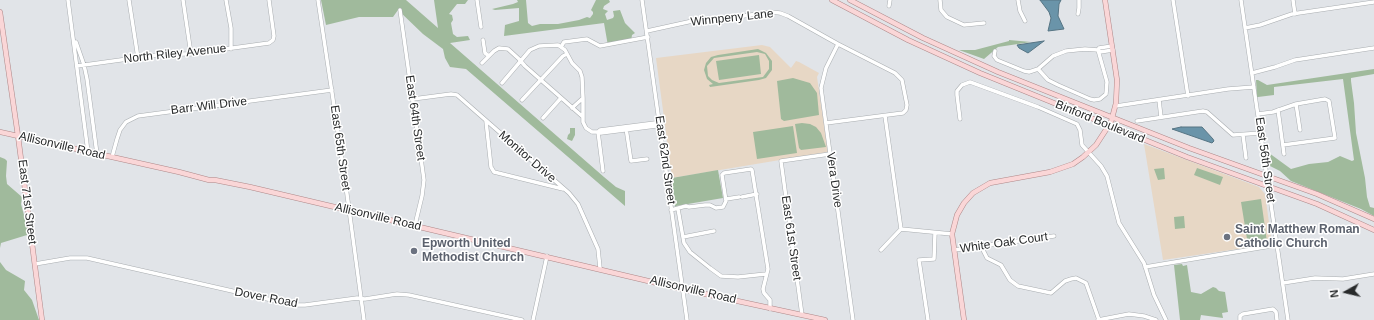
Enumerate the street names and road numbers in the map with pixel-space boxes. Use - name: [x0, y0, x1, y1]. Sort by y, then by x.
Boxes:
- street label: Winnpeny Lane: [690, 6, 774, 30]
- street label: North Riley Avenue: [123, 41, 227, 67]
- street label: East 64th Street: [402, 74, 428, 162]
- street label: Barr Will Drive: [170, 94, 248, 118]
- street label: Binford Boulevard: [1053, 97, 1147, 147]
- street label: East 65th Street: [327, 104, 353, 192]
- street label: East 62nd Street: [652, 115, 678, 205]
- street label: East 56th Street: [1252, 116, 1278, 204]
- street label: Monitor Drive: [495, 128, 559, 186]
- street label: Allisonville Road: [17, 129, 107, 163]
- street label: Vera Drive: [823, 151, 845, 209]
- street label: East 71st Street: [15, 159, 39, 245]
- street label: East 61st Street: [778, 195, 804, 281]
- street label: Allisonville Road: [333, 200, 423, 234]
- street label: White Oak Court: [959, 230, 1049, 256]
- street label: Allisonville Road: [648, 273, 738, 307]
- street label: Dover Road: [233, 285, 299, 311]

